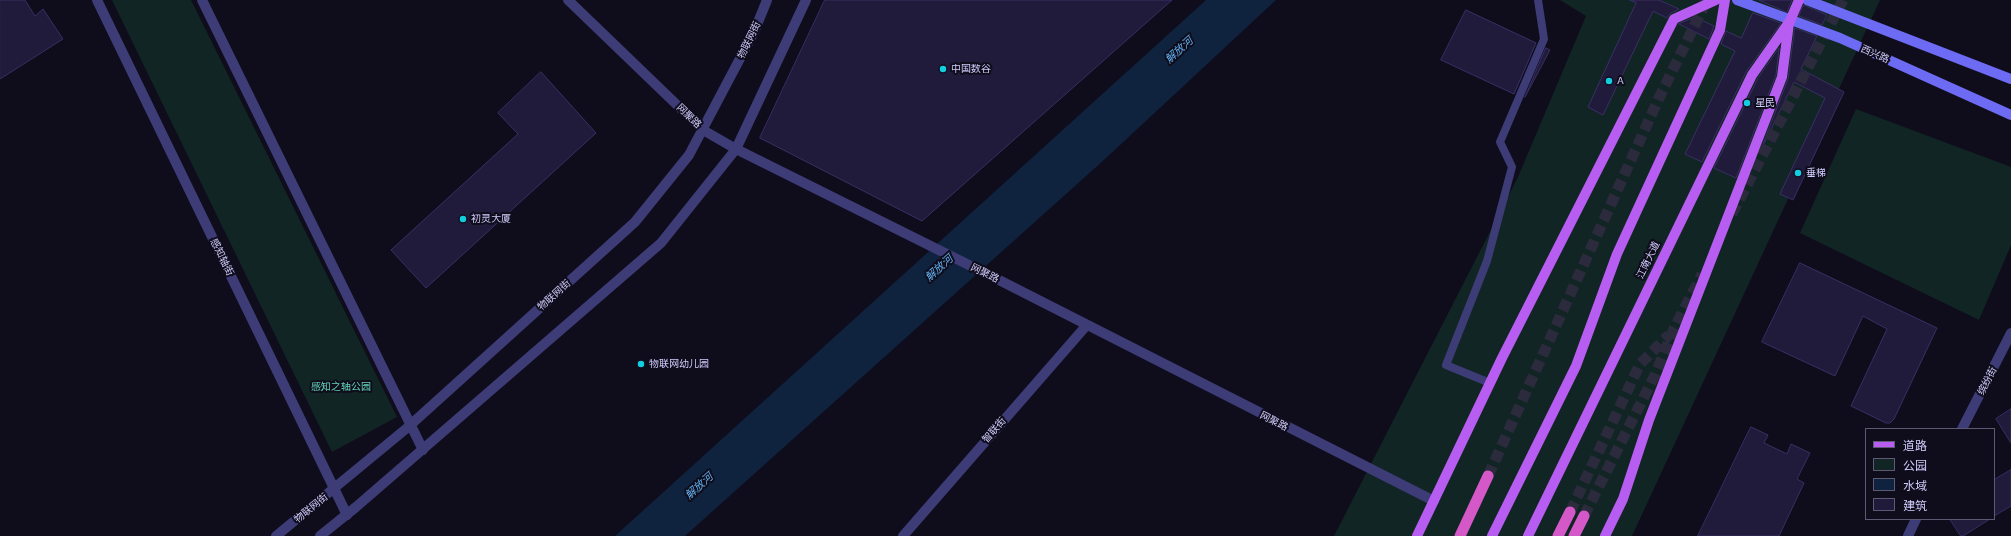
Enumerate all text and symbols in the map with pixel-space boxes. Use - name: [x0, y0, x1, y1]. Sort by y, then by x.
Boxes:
- street label: 物联网街: [735, 19, 763, 61]
- water label: 解放河: [1162, 34, 1196, 66]
- street label: 西兴路: [1859, 42, 1891, 66]
- place label: 中国数谷: [951, 63, 991, 75]
- marker: 中国数谷: [938, 64, 948, 74]
- place label: A: [1617, 75, 1624, 87]
- marker: A: [1604, 76, 1614, 86]
- place label: 星民: [1755, 97, 1775, 109]
- marker: 星民: [1742, 98, 1752, 108]
- street label: 网聚路: [674, 101, 704, 131]
- place label: 垂梯: [1806, 167, 1826, 179]
- marker: 垂梯: [1793, 168, 1803, 178]
- place label: 初灵大厦: [471, 213, 511, 225]
- marker: 初灵大厦: [458, 214, 468, 224]
- street label: 感知轴街: [208, 236, 236, 278]
- street label: 江南大道: [1634, 239, 1662, 281]
- water label: 解放河: [922, 252, 956, 284]
- street label: 网聚路: [969, 261, 1001, 285]
- street label: 物联网街: [535, 277, 573, 313]
- place label: 物联网幼儿园: [649, 358, 709, 370]
- marker: 物联网幼儿园: [636, 359, 646, 369]
- street label: 缤纷街: [1975, 365, 1999, 397]
- park label: 感知之轴公园: [311, 381, 371, 393]
- street label: 网聚路: [1258, 409, 1290, 433]
- street label: 智联街: [980, 415, 1008, 445]
- legend: [1865, 428, 1995, 520]
- text: 道路: [1903, 438, 1927, 452]
- text: 公园: [1903, 458, 1927, 472]
- water label: 解放河: [682, 470, 716, 502]
- text: 水域: [1903, 478, 1927, 492]
- street label: 物联网街: [292, 491, 330, 525]
- text: 建筑: [1903, 498, 1927, 512]

